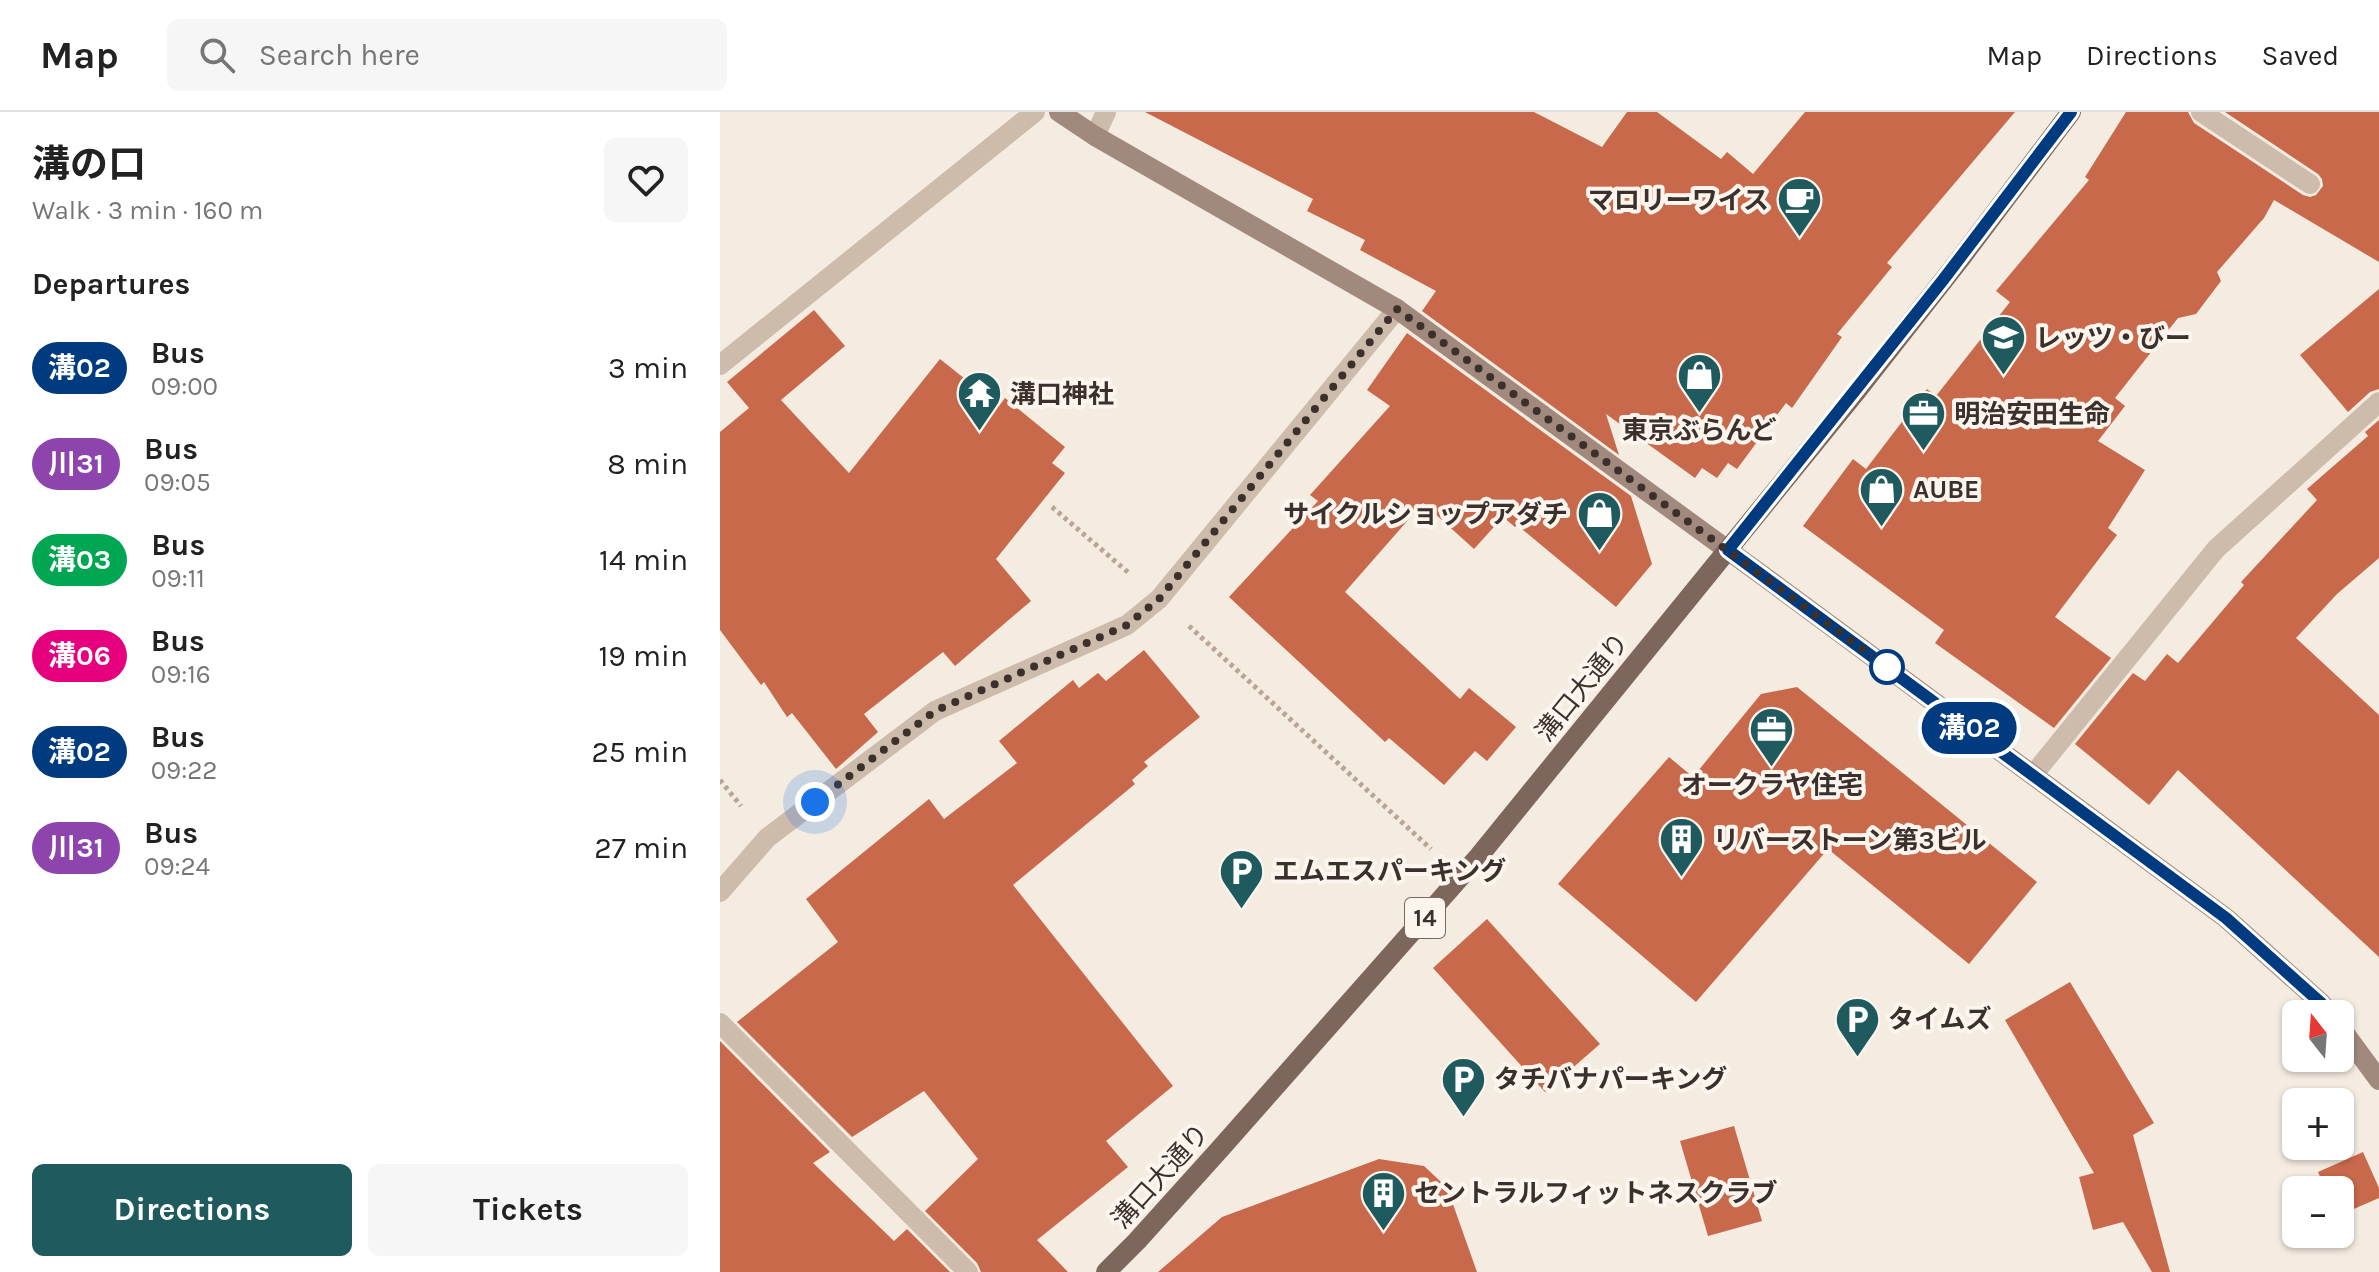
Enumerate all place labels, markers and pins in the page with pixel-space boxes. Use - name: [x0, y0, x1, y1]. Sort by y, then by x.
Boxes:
- cafe icon: マロリーワイス: [1776, 176, 1824, 239]
- place label: マロリーワイス: [1588, 185, 1769, 216]
- school or university icon: レッツ・びー: [1980, 314, 2028, 377]
- place label: レッツ・びー: [2035, 323, 2191, 354]
- shop icon: 東京ぶらんど: [1675, 351, 1723, 414]
- temple icon: 溝口神社: [955, 370, 1003, 433]
- place label: 溝口神社: [1010, 379, 1114, 410]
- office icon: 明治安田生命: [1899, 390, 1947, 453]
- place label: 明治安田生命: [1954, 399, 2110, 430]
- place label: 東京ぶらんど: [1621, 415, 1777, 446]
- shop icon: AUBE: [1858, 465, 1906, 528]
- place label: AUBE: [1913, 474, 1979, 505]
- shop icon: サイクルショップアダチ: [1575, 490, 1623, 553]
- place label: サイクルショップアダチ: [1283, 499, 1568, 530]
- unlabelled marker: [1870, 650, 1904, 684]
- office icon: オークラヤ住宅: [1748, 706, 1796, 769]
- place label: オークラヤ住宅: [1681, 770, 1863, 801]
- building icon: リバーストーン第3ビル: [1658, 816, 1706, 879]
- place label: リバーストーン第3ビル: [1713, 825, 1987, 856]
- parking icon: エムエスパーキング: [1218, 847, 1266, 910]
- place label: エムエスパーキング: [1273, 856, 1506, 887]
- parking icon: タイムズ: [1833, 995, 1881, 1058]
- place label: タイムズ: [1888, 1004, 1991, 1035]
- parking icon: タチバナパーキング: [1439, 1055, 1487, 1118]
- place label: タチバナパーキング: [1494, 1064, 1727, 1095]
- building icon: セントラルフィットネスクラブ: [1359, 1169, 1407, 1232]
- place label: セントラルフィットネスクラブ: [1414, 1178, 1777, 1209]

